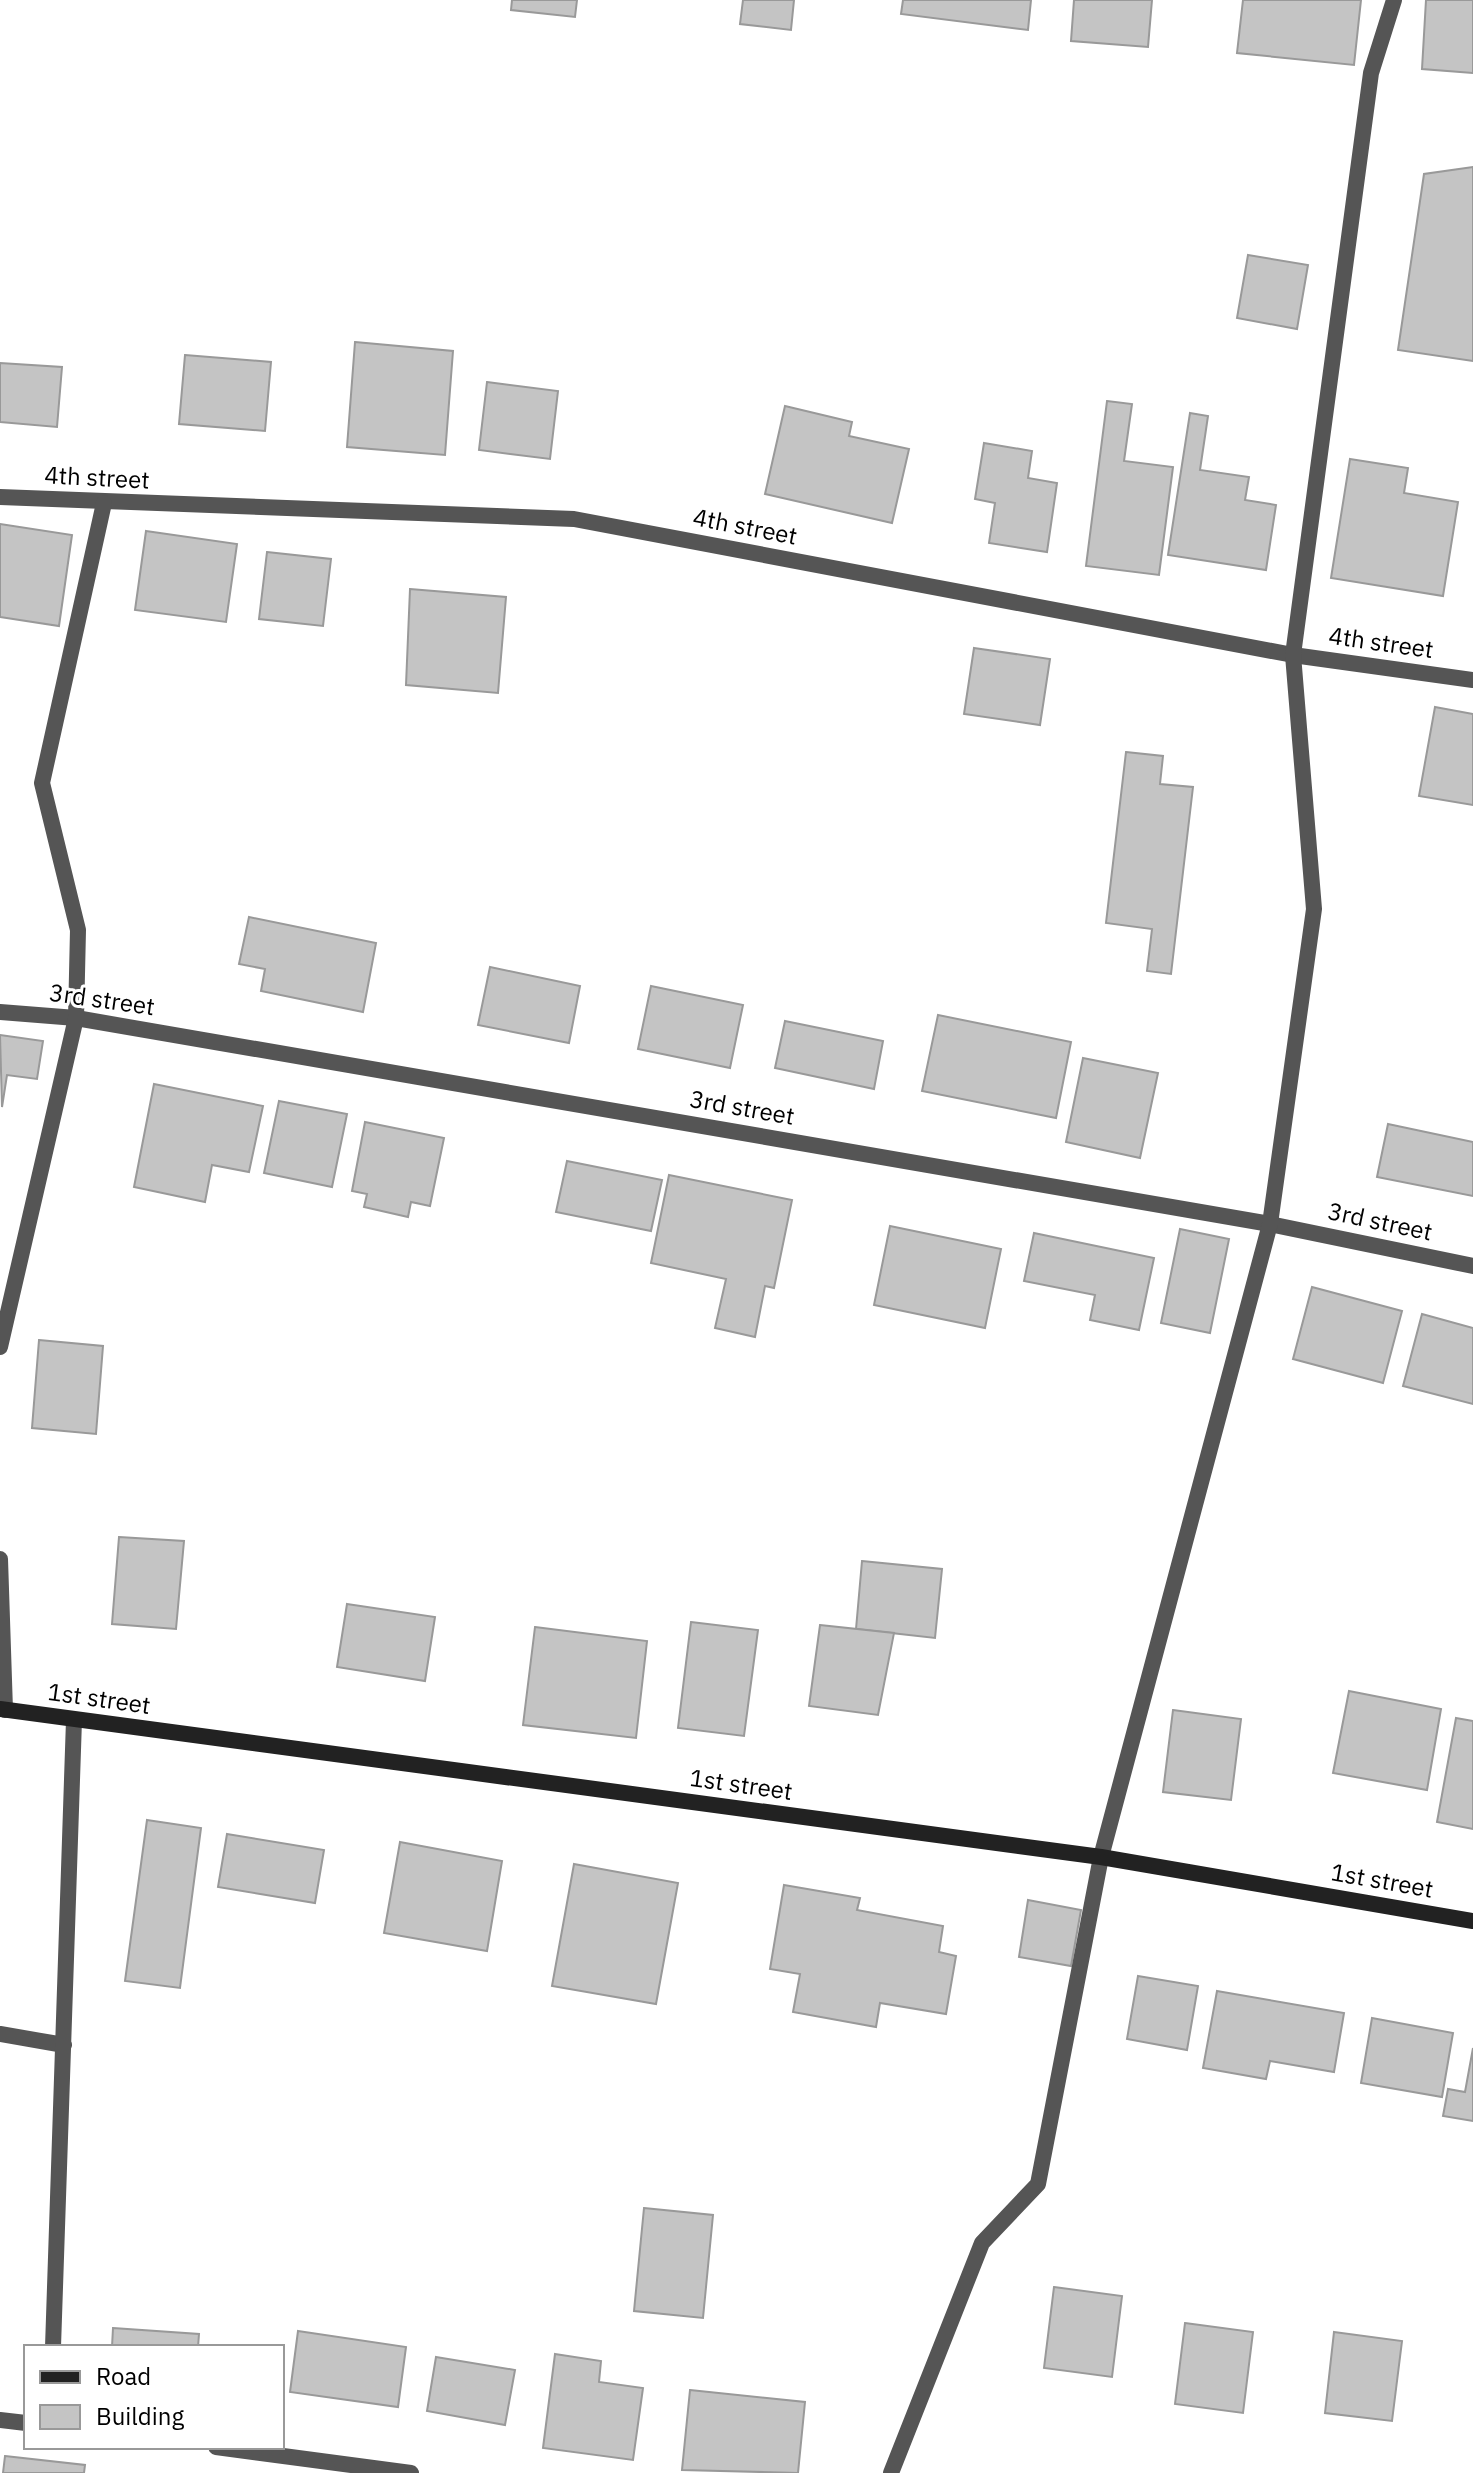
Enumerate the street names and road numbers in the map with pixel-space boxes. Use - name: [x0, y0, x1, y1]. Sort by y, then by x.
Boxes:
- street label: 4th street: [44, 458, 151, 496]
- street label: 4th street: [690, 500, 800, 552]
- street label: 4th street: [1327, 619, 1436, 665]
- street label: 3rd street: [47, 976, 157, 1022]
- street label: 3rd street: [687, 1082, 797, 1132]
- street label: 3rd street: [1325, 1194, 1435, 1248]
- street label: 1st street: [46, 1675, 153, 1721]
- street label: 1st street: [688, 1761, 795, 1807]
- street label: 1st street: [1328, 1855, 1436, 1905]

